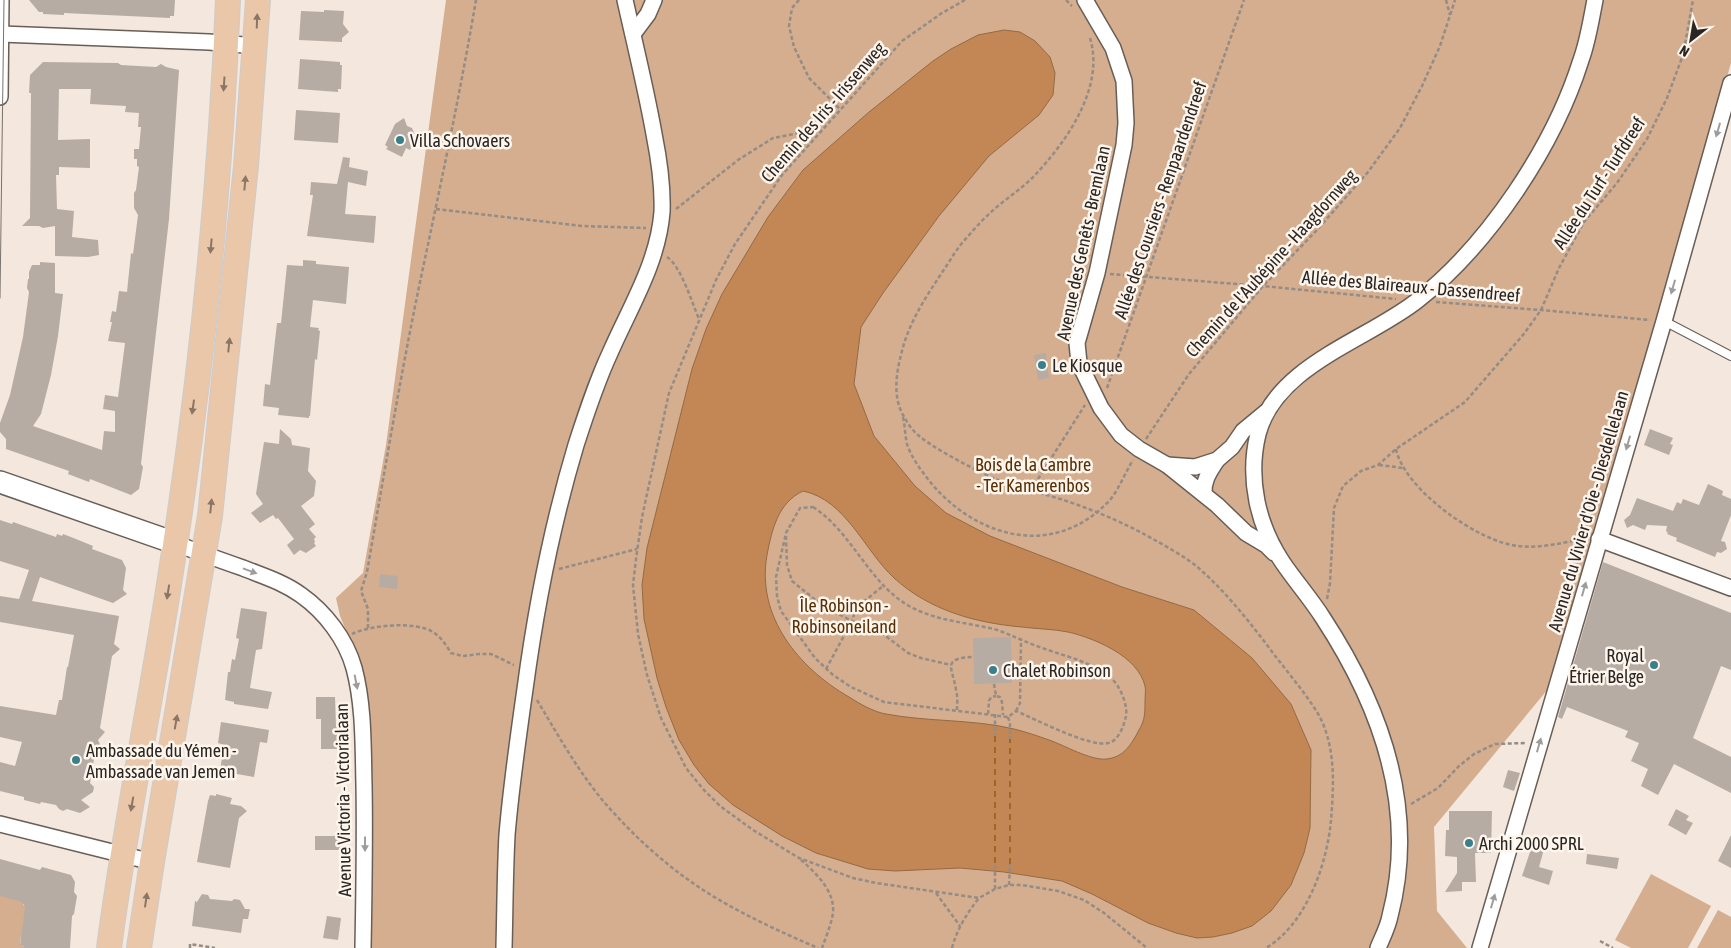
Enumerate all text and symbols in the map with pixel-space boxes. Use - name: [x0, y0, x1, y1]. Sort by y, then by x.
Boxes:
- one-way arrow: [253, 13, 261, 29]
- north arrow: [1666, 15, 1716, 65]
- street label: Chemin des Iris - Irissenweg: [756, 37, 890, 186]
- text: N: [1677, 42, 1692, 60]
- one-way arrow: [219, 76, 227, 92]
- street label: Allée des Coursiers - Renpaardendreef: [1109, 78, 1211, 321]
- street label: Allée du Turf - Turfdreef: [1549, 113, 1649, 253]
- one-way arrow: [1713, 123, 1721, 138]
- place label: Villa Schovaers: [410, 130, 510, 151]
- marker: Villa Schovaers: [394, 134, 406, 146]
- street label: Avenue des Genêts - Bremlaan: [1052, 144, 1114, 342]
- street label: Chemin de l'Aubépine - Haagdornweg: [1181, 165, 1361, 361]
- one-way arrow: [241, 175, 249, 191]
- one-way arrow: [207, 238, 215, 254]
- street label: Allée des Blaireaux - Dassendreef: [1301, 266, 1521, 306]
- one-way arrow: [1669, 279, 1677, 294]
- one-way arrow: [225, 336, 233, 352]
- place label: Le Kiosque: [1052, 355, 1123, 376]
- marker: Le Kiosque: [1036, 359, 1048, 371]
- street label: Avenue du Vivier d'Oie - Diesdellelaan: [1544, 388, 1632, 634]
- one-way arrow: [189, 399, 197, 415]
- one-way arrow: [1623, 435, 1631, 450]
- park label: Bois de la Cambre - Ter Kamerenbos: [975, 454, 1091, 496]
- one-way arrow: [207, 498, 215, 514]
- one-way arrow: [243, 567, 258, 575]
- one-way arrow: [1581, 582, 1589, 597]
- one-way arrow: [163, 584, 171, 600]
- park label: Île Robinson - Robinsoneiland: [791, 595, 897, 637]
- place label: Royal Étrier Belge: [1569, 645, 1644, 687]
- marker: Royal Étrier Belge: [1648, 659, 1660, 671]
- place label: Chalet Robinson: [1003, 660, 1111, 681]
- marker: Chalet Robinson: [987, 664, 999, 676]
- one-way arrow: [353, 674, 361, 690]
- street label: Avenue Victoria - Victorialaan: [331, 703, 355, 897]
- one-way arrow: [172, 714, 180, 730]
- one-way arrow: [1535, 738, 1543, 753]
- place label: Ambassade du Yémen - Ambassade van Jemen: [86, 740, 237, 782]
- marker: Ambassade du Yémen - Ambassade van Jemen: [70, 754, 82, 766]
- one-way arrow: [127, 796, 135, 812]
- place label: Archi 2000 SPRL: [1479, 833, 1584, 854]
- one-way arrow: [361, 836, 369, 852]
- marker: Archi 2000 SPRL: [1463, 837, 1475, 849]
- one-way arrow: [142, 891, 150, 907]
- one-way arrow: [1490, 894, 1498, 909]

